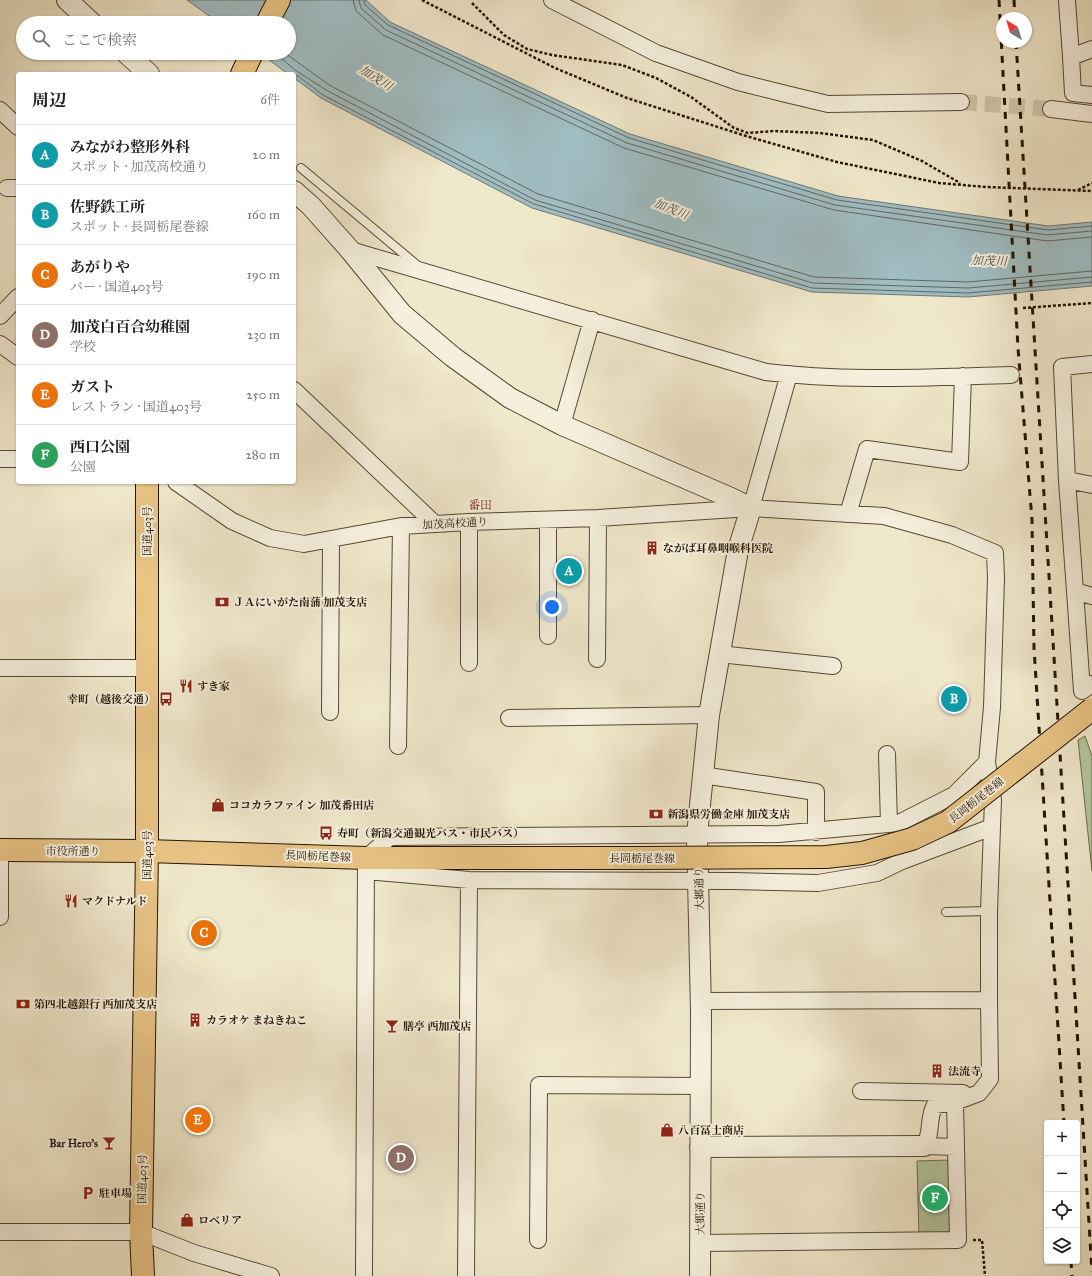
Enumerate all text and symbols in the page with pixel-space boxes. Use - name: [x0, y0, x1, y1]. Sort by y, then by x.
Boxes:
- north arrow: [996, 12, 1032, 48]
- search box: [16, 16, 296, 60]
- icon: search: [30, 27, 52, 49]
- text: ここで検索: [62, 31, 137, 49]
- water label: 加茂川: [357, 63, 397, 95]
- text: 周辺: [32, 90, 66, 111]
- text: 6件: [260, 92, 280, 108]
- text: みながわ整形外科: [70, 138, 190, 156]
- text: A: [41, 147, 49, 163]
- text: 20 m: [252, 147, 280, 163]
- text: スポット · 加茂高校通り: [70, 159, 208, 175]
- water label: 加茂川: [652, 196, 692, 223]
- text: 佐野鉄工所: [70, 198, 145, 216]
- text: B: [41, 207, 49, 223]
- text: 160 m: [247, 207, 280, 223]
- text: スポット · 長岡栃尾巻線: [70, 219, 208, 235]
- water label: 加茂川: [971, 253, 1009, 269]
- text: あがりや: [70, 258, 130, 276]
- text: C: [41, 267, 49, 283]
- text: 190 m: [247, 267, 280, 283]
- text: バー · 国道403号: [70, 279, 163, 295]
- text: 加茂白百合幼稚園: [70, 318, 190, 336]
- text: D: [40, 327, 50, 343]
- text: 230 m: [247, 327, 280, 343]
- text: 学校: [70, 339, 96, 355]
- text: ガスト: [70, 378, 115, 396]
- text: E: [40, 387, 50, 403]
- text: 250 m: [246, 387, 280, 403]
- text: レストラン · 国道403号: [70, 399, 202, 415]
- text: 西口公園: [70, 438, 130, 456]
- text: F: [41, 447, 49, 463]
- text: 280 m: [245, 447, 280, 463]
- text: 公園: [70, 459, 96, 475]
- district label: 番田: [468, 498, 492, 512]
- street label: 国道403号: [141, 506, 154, 556]
- street label: 加茂高校通り: [422, 515, 488, 532]
- building icon: ながば耳鼻咽喉科医院: [644, 540, 660, 556]
- place label: ながば耳鼻咽喉科医院: [663, 542, 773, 555]
- pin: A: [556, 556, 582, 586]
- bank icon: ＪＡにいがた南蒲 加茂支店: [214, 594, 230, 610]
- place label: ＪＡにいがた南蒲 加茂支店: [233, 596, 367, 609]
- your location: [542, 597, 562, 617]
- restaurant icon: すき家: [178, 678, 194, 694]
- place label: すき家: [197, 680, 230, 693]
- pin: B: [941, 684, 967, 714]
- bus stop icon: 幸町（越後交通）: [158, 691, 174, 707]
- place label: 幸町（越後交通）: [67, 693, 155, 706]
- street label: 長岡栃尾巻線: [946, 775, 1006, 826]
- shop icon: ココカラファイン 加茂番田店: [210, 797, 226, 813]
- place label: ココカラファイン 加茂番田店: [229, 799, 374, 812]
- bank icon: 新潟県労働金庫 加茂支店: [648, 806, 664, 822]
- place label: 新潟県労働金庫 加茂支店: [667, 808, 790, 821]
- bus stop icon: 寿町（新潟交通観光バス・市民バス）: [318, 825, 334, 841]
- place label: 寿町（新潟交通観光バス・市民バス）: [337, 827, 524, 840]
- street label: 国道403号: [141, 830, 154, 880]
- street label: 市役所通り: [46, 845, 101, 858]
- street label: 長岡栃尾巻線: [285, 849, 351, 864]
- street label: 長岡栃尾巻線: [609, 852, 675, 865]
- street label: 大郷通り: [692, 867, 707, 911]
- restaurant icon: マクドナルド: [63, 893, 79, 909]
- place label: マクドナルド: [82, 895, 147, 908]
- pin: C: [191, 918, 217, 948]
- bank icon: 第四北越銀行 西加茂支店: [15, 996, 31, 1012]
- place label: 第四北越銀行 西加茂支店: [34, 998, 157, 1011]
- building icon: カラオケ まねきねこ: [187, 1012, 203, 1028]
- place label: カラオケ まねきねこ: [206, 1014, 307, 1027]
- bar icon: 膳亭 西加茂店: [384, 1018, 400, 1034]
- place label: 膳亭 西加茂店: [403, 1020, 471, 1033]
- building icon: 法流寺: [929, 1063, 945, 1079]
- place label: 法流寺: [948, 1065, 981, 1078]
- pin: E: [185, 1105, 211, 1135]
- map controls: [1044, 1120, 1080, 1264]
- button: +: [1044, 1120, 1080, 1156]
- shop icon: 八百冨士商店: [659, 1122, 675, 1138]
- place label: 八百冨士商店: [678, 1124, 744, 1137]
- bar icon: Bar Hero's: [101, 1135, 117, 1151]
- place label: Bar Hero's: [49, 1137, 98, 1150]
- pin: D: [388, 1143, 414, 1173]
- street label: 国道403号: [136, 1154, 149, 1204]
- button: −: [1044, 1156, 1080, 1192]
- pin: F: [922, 1183, 948, 1213]
- parking icon: 駐車場: [80, 1185, 96, 1201]
- place label: 駐車場: [99, 1187, 132, 1200]
- street label: 大郷通り: [694, 1191, 707, 1235]
- button: locate: [1044, 1192, 1080, 1228]
- shop icon: ロベリア: [179, 1212, 195, 1228]
- place label: ロベリア: [198, 1214, 242, 1227]
- button: layers: [1044, 1228, 1080, 1264]

